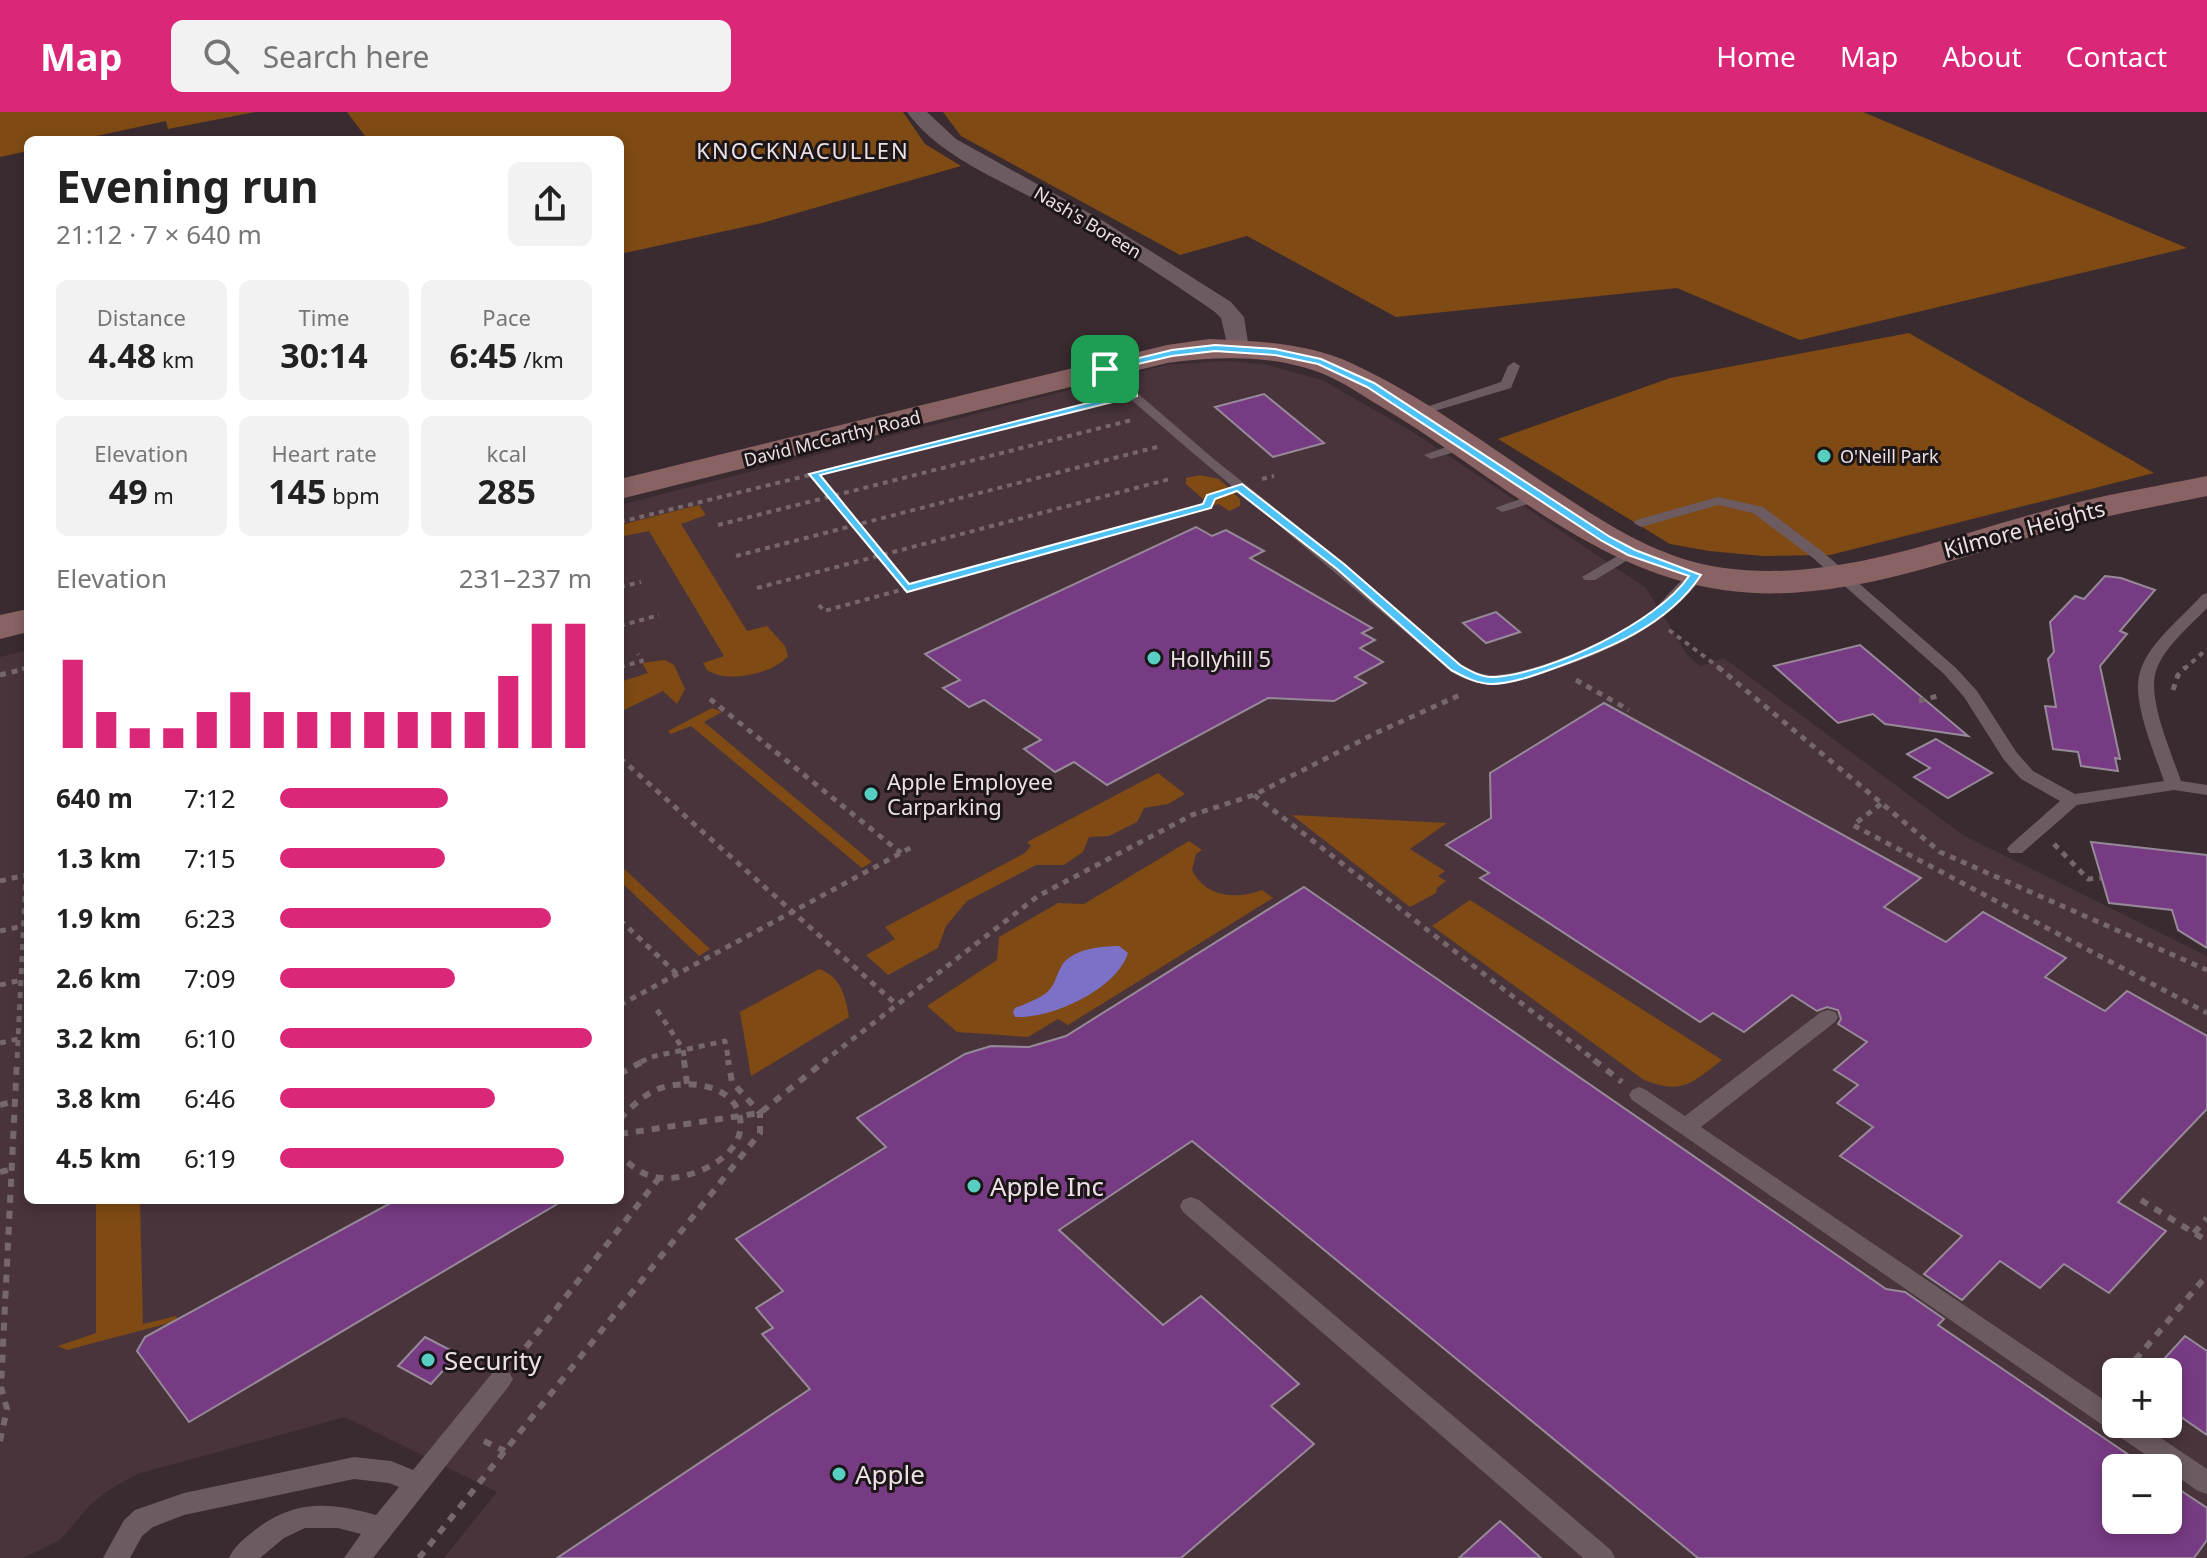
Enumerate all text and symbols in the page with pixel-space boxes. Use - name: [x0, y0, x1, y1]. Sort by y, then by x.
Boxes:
- search box: [171, 20, 731, 92]
- text: Map: [40, 30, 123, 82]
- icon: search: [199, 34, 243, 78]
- text: Search here: [263, 36, 430, 77]
- text: Home: [1716, 37, 1796, 75]
- text: Map: [1840, 37, 1898, 75]
- text: About: [1942, 37, 2022, 75]
- text: Contact: [2066, 37, 2167, 75]
- district label: KNOCKNACULLEN: [696, 135, 910, 165]
- text: Evening run: [56, 156, 319, 216]
- button: share: [508, 162, 592, 246]
- street label: Nash's Boreen: [1030, 180, 1146, 264]
- text: 21:12 · 7 × 640 m: [56, 216, 262, 252]
- text: Distance: [97, 302, 186, 332]
- text: Time: [299, 302, 349, 332]
- text: Pace: [482, 302, 531, 332]
- text: 4.48: [88, 332, 156, 378]
- text: 30:14: [280, 332, 368, 378]
- text: 6:45: [450, 332, 518, 378]
- pin: [1071, 335, 1139, 403]
- text: km: [156, 344, 194, 374]
- text: /km: [518, 344, 564, 374]
- icon: arrive: [1083, 347, 1127, 391]
- street label: David McCarthy Road: [741, 404, 923, 472]
- text: Elevation: [94, 438, 188, 468]
- text: Heart rate: [271, 438, 377, 468]
- text: kcal: [487, 438, 527, 468]
- place label: O'Neill Park: [1840, 444, 1939, 468]
- marker: O'Neill Park: [1815, 447, 1833, 465]
- text: 49: [109, 468, 148, 514]
- text: 145: [268, 468, 326, 514]
- text: 285: [477, 468, 536, 514]
- text: m: [148, 480, 174, 510]
- text: bpm: [326, 480, 380, 510]
- street label: Kilmore Heights: [1940, 492, 2108, 564]
- text: Elevation: [56, 560, 167, 596]
- text: 231–237 m: [459, 560, 592, 596]
- place label: Hollyhill 5: [1170, 643, 1271, 673]
- marker: Hollyhill 5: [1145, 649, 1163, 667]
- place label: Apple Employee Carparking: [887, 766, 1053, 821]
- text: 640 m: [56, 780, 133, 816]
- text: 7:12: [184, 780, 236, 816]
- marker: Apple Employee Carparking: [862, 785, 880, 803]
- text: 1.3 km: [56, 840, 141, 876]
- text: 7:15: [184, 840, 236, 876]
- text: 1.9 km: [56, 900, 141, 936]
- text: 6:23: [184, 900, 236, 936]
- text: 2.6 km: [56, 960, 141, 996]
- text: 7:09: [184, 960, 236, 996]
- text: 3.2 km: [56, 1020, 141, 1056]
- text: 6:10: [184, 1020, 236, 1056]
- text: 3.8 km: [56, 1080, 141, 1116]
- text: 6:46: [184, 1080, 236, 1116]
- text: 4.5 km: [56, 1140, 141, 1176]
- text: 6:19: [184, 1140, 236, 1176]
- place label: Apple Inc: [990, 1168, 1104, 1204]
- marker: Apple Inc: [965, 1177, 983, 1195]
- place label: Security: [444, 1342, 542, 1378]
- marker: Security: [419, 1351, 437, 1369]
- map controls: [2102, 1358, 2182, 1534]
- button: +: [2102, 1358, 2182, 1438]
- button: −: [2102, 1454, 2182, 1534]
- place label: Apple: [855, 1456, 925, 1492]
- marker: Apple: [830, 1465, 848, 1483]

